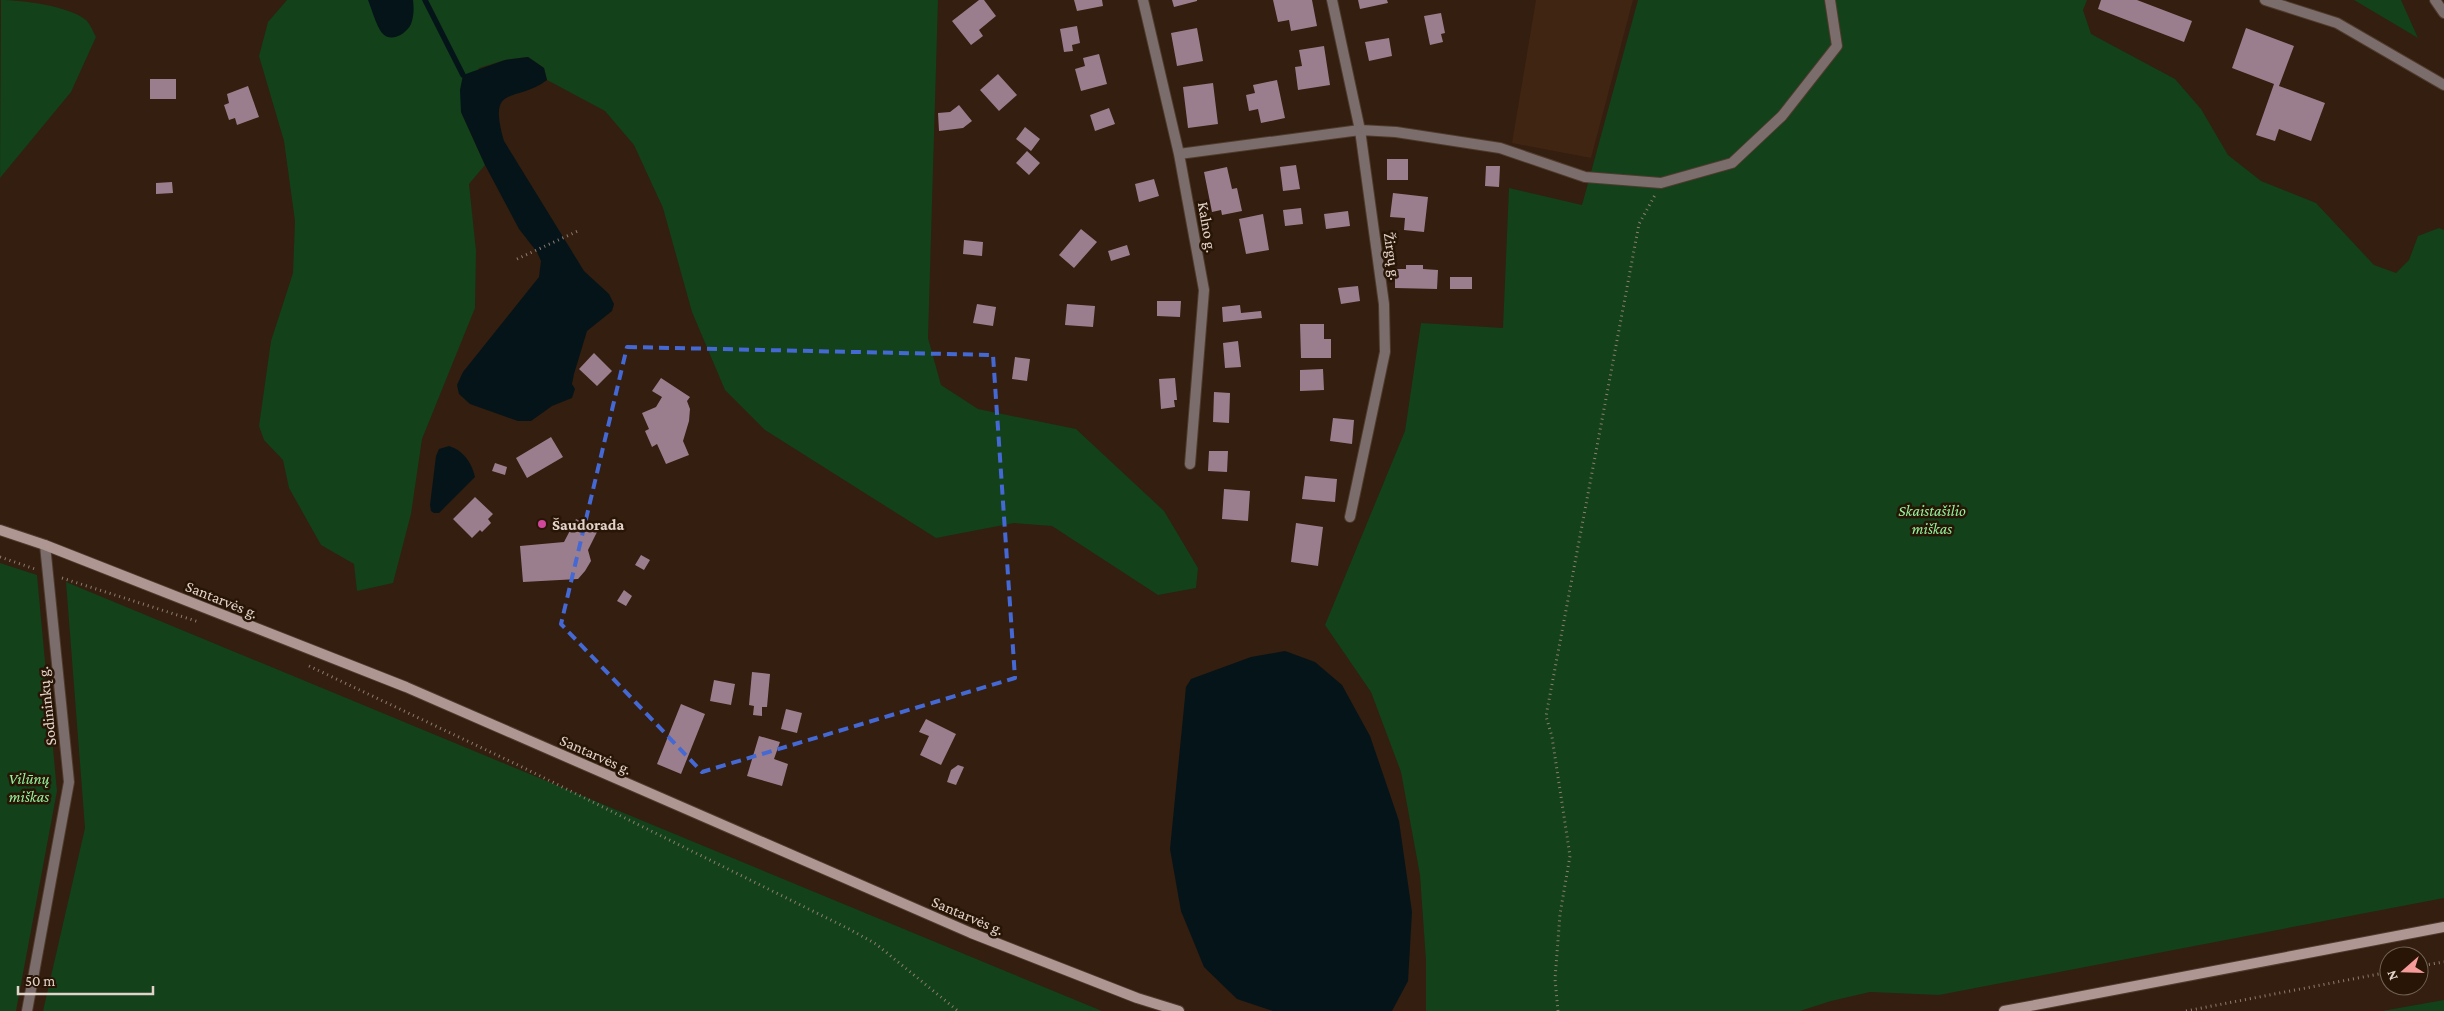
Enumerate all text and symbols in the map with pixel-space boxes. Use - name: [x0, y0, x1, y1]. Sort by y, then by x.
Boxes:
- street label: Kalno g.: [1194, 200, 1220, 254]
- street label: Žirgų g.: [1380, 231, 1404, 281]
- park label: Skaistašilio miškas: [1898, 502, 1966, 537]
- place label: Šaudorada: [552, 516, 625, 533]
- marker: Šaudorada: [536, 518, 548, 530]
- street label: Santarvės g.: [183, 577, 260, 623]
- street label: Sodininkų g.: [34, 665, 60, 746]
- street label: Santarvės g.: [557, 731, 634, 779]
- park label: Vilūnų miškas: [8, 770, 50, 805]
- street label: Santarvės g.: [929, 893, 1006, 939]
- north arrow: [2379, 946, 2429, 996]
- scale bar: [18, 964, 152, 996]
- text: N: [2382, 968, 2401, 983]
- text: 50 m: [25, 973, 55, 989]

